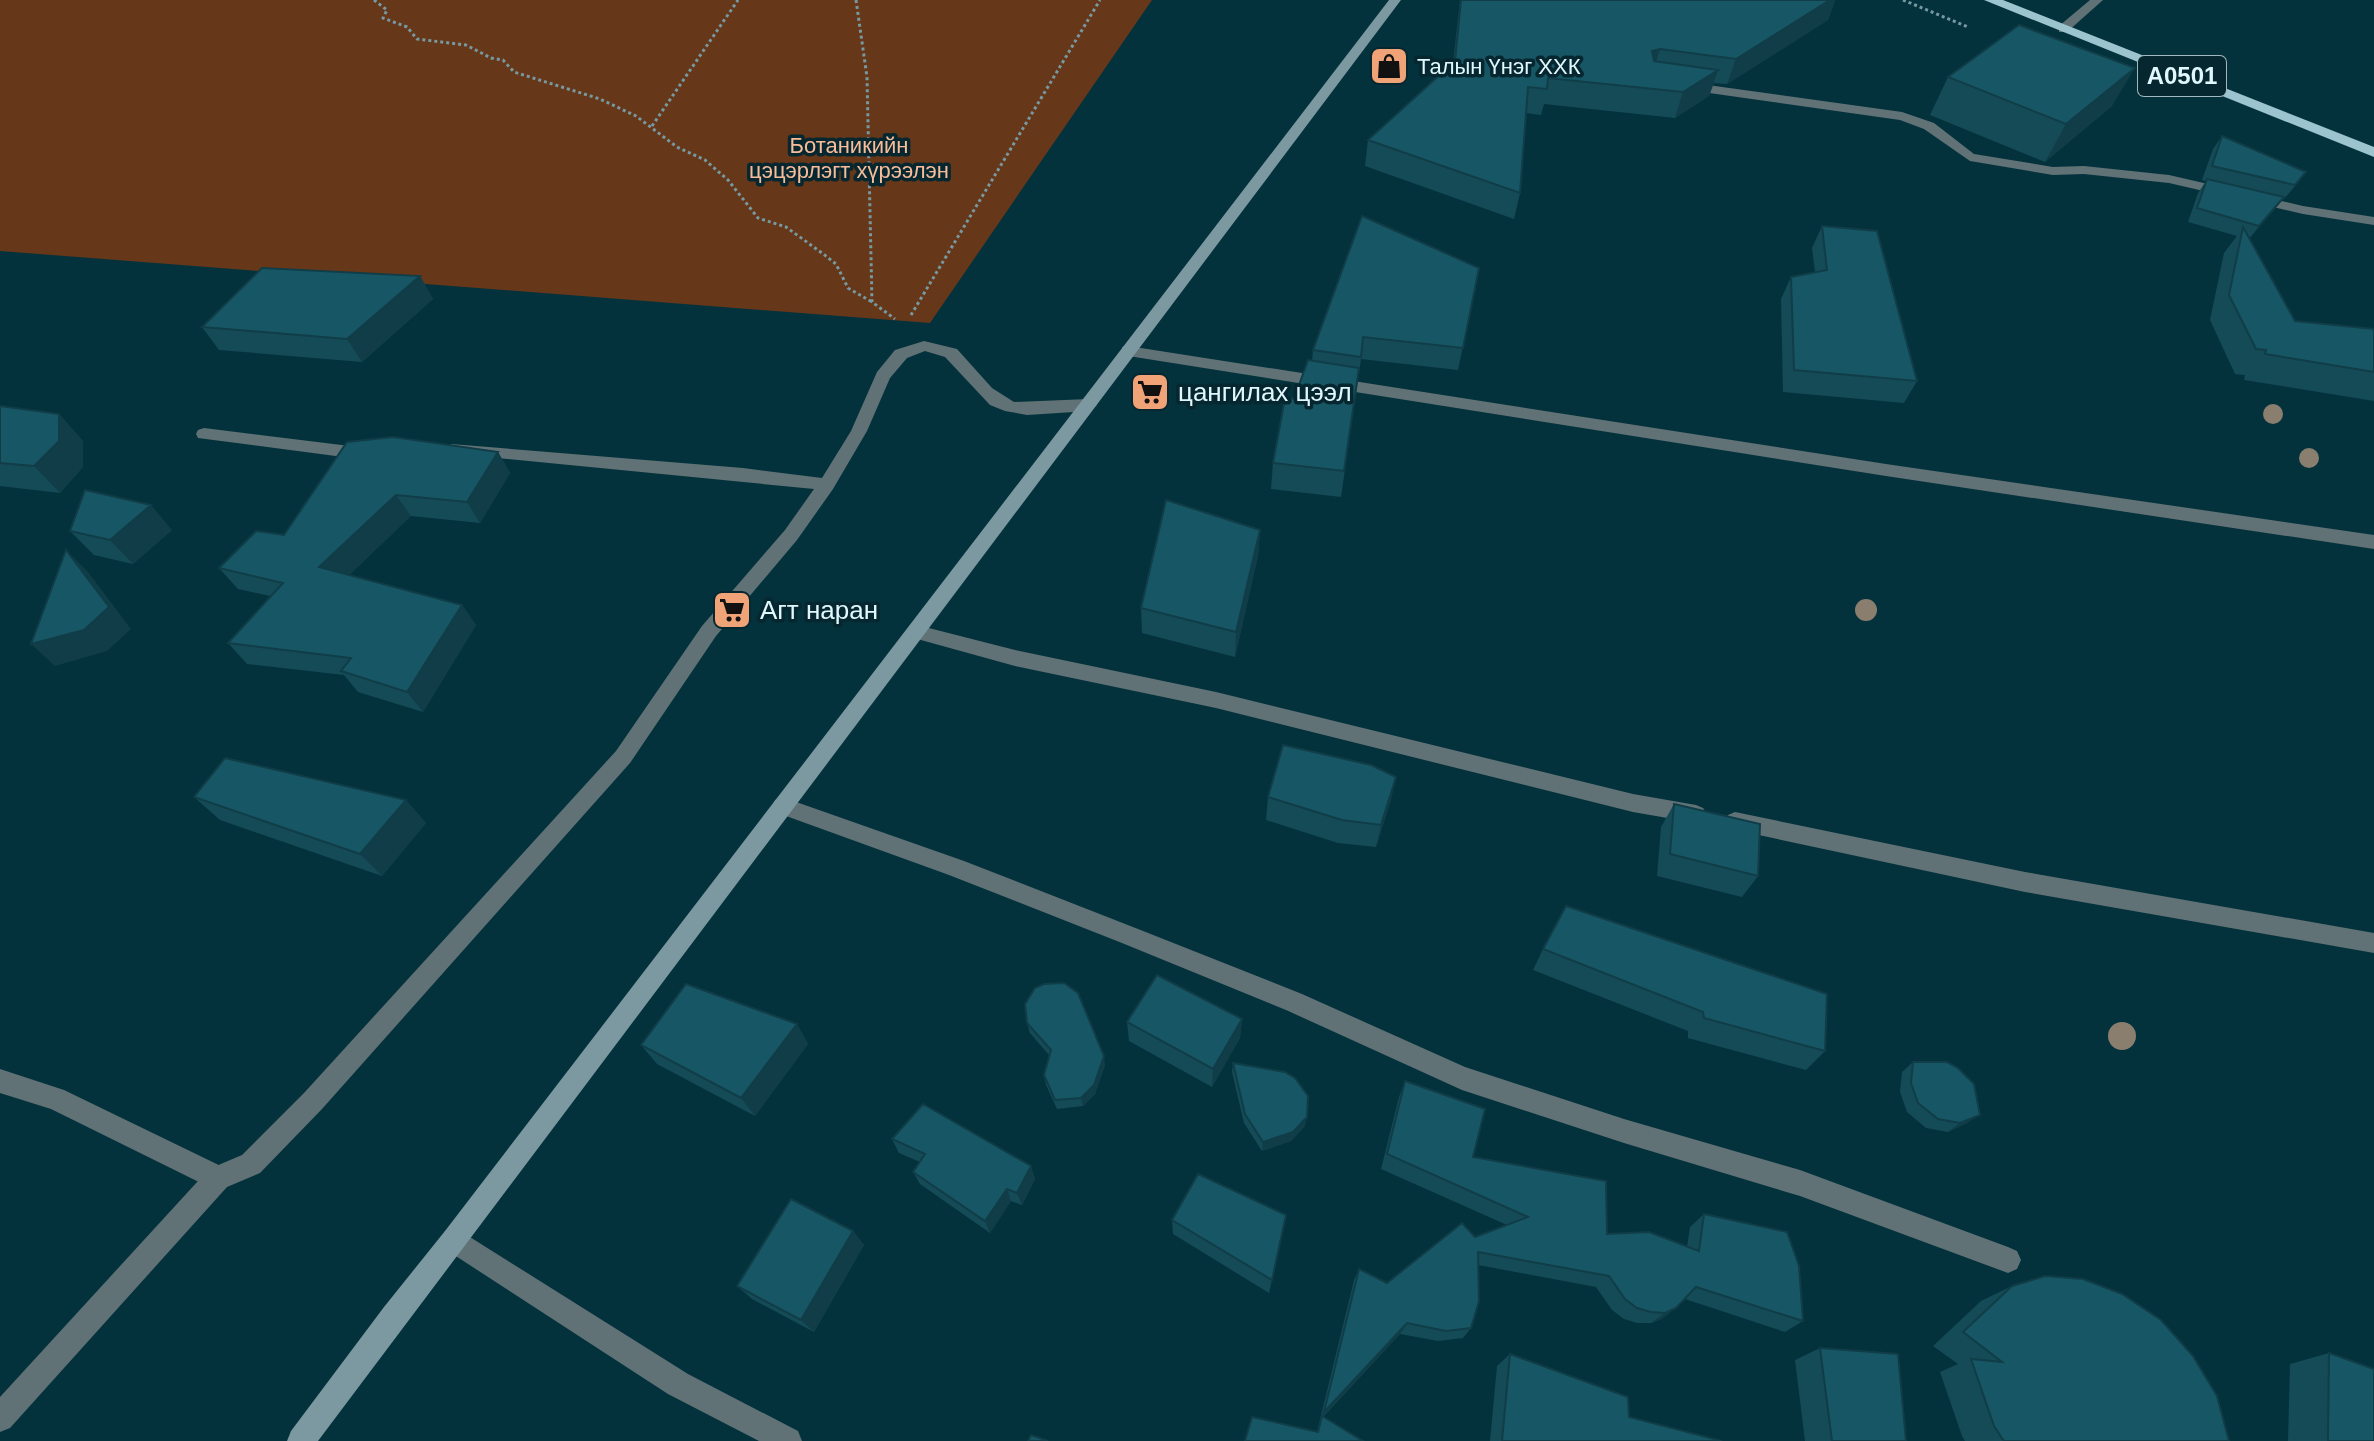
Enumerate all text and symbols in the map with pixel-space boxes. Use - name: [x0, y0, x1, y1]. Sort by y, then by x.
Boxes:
- shop icon: Талын Үнэг ХХК: [1368, 45, 1410, 87]
- place label: Талын Үнэг ХХК: [1417, 54, 1581, 79]
- road number: A0501: [2138, 56, 2226, 96]
- park label: Ботаникийн цэцэрлэгт хүрээлэн: [749, 133, 949, 183]
- supermarket icon: цангилах цээл: [1129, 371, 1171, 413]
- place label: цангилах цээл: [1178, 377, 1352, 407]
- supermarket icon: Агт наран: [711, 589, 753, 631]
- place label: Агт наран: [760, 595, 878, 625]

